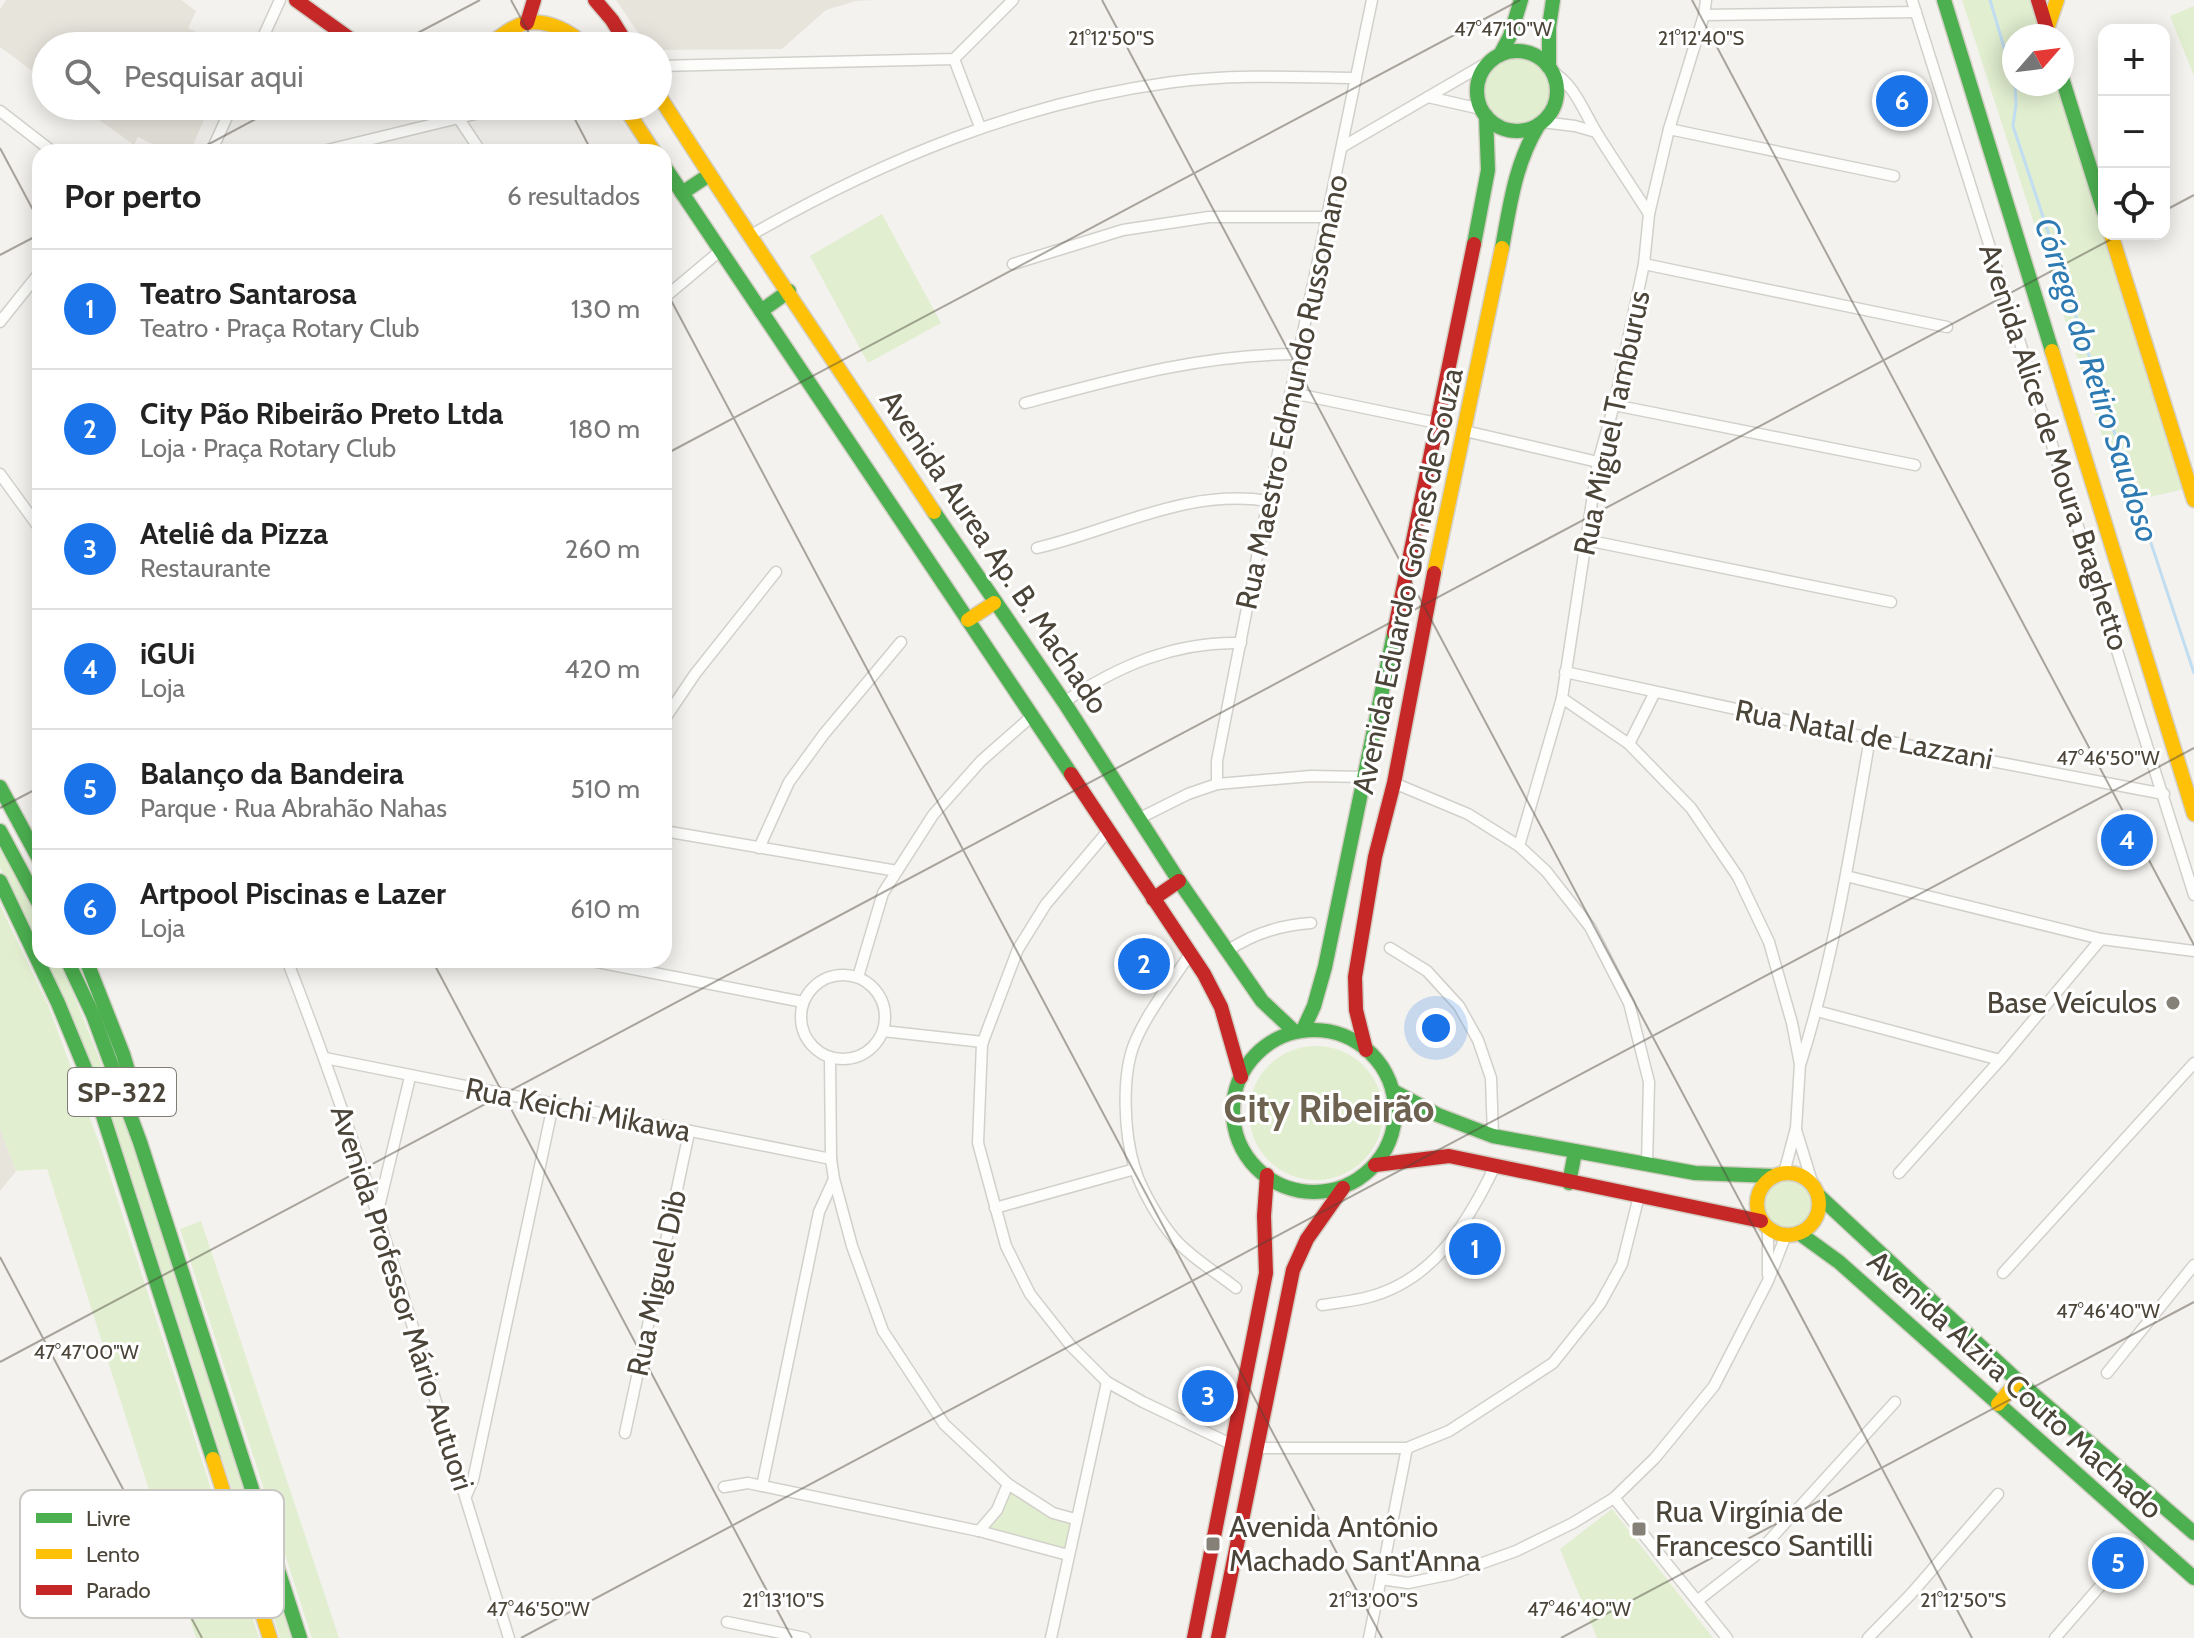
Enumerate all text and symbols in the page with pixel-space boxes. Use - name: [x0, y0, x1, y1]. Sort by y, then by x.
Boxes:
- text: 47°47'10"W: [1454, 17, 1552, 41]
- north arrow: [2002, 24, 2074, 96]
- map controls: [2098, 24, 2170, 240]
- button: +: [2098, 24, 2170, 96]
- text: 21°12'50"S: [1068, 26, 1154, 50]
- text: 21°12'40"S: [1658, 26, 1745, 50]
- search box: [32, 32, 672, 120]
- icon: search: [60, 54, 104, 98]
- text: Pesquisar aqui: [124, 58, 304, 95]
- pin: 6: [1876, 71, 1928, 131]
- button: −: [2098, 96, 2170, 168]
- button: locate: [2098, 168, 2170, 240]
- street label: Rua Maestro Edmundo Russomano: [1227, 171, 1356, 613]
- text: Por perto: [64, 175, 201, 217]
- text: 6 resultados: [507, 180, 640, 212]
- water label: Córrego do Retiro Saudoso: [2027, 213, 2168, 547]
- street label: Avenida Alice de Moura Braghetto: [1971, 239, 2138, 655]
- text: Teatro Santarosa: [140, 275, 357, 312]
- street label: Rua Miguel Tamburus: [1565, 287, 1658, 559]
- text: 1: [85, 293, 95, 325]
- text: 130 m: [571, 293, 640, 325]
- text: Teatro · Praça Rotary Club: [140, 312, 419, 344]
- street label: Avenida Eduardo Gomes de Souza: [1344, 364, 1471, 797]
- street label: Avenida Aurea Ap. B. Machado: [872, 383, 1117, 721]
- text: City Pão Ribeirão Preto Ltda: [140, 395, 503, 432]
- text: 2: [83, 413, 97, 445]
- text: 180 m: [569, 413, 640, 445]
- text: Loja · Praça Rotary Club: [140, 432, 396, 464]
- text: Ateliê da Pizza: [140, 515, 328, 552]
- text: 3: [83, 533, 97, 565]
- text: 260 m: [565, 533, 640, 565]
- text: Restaurante: [140, 552, 271, 584]
- text: iGUi: [140, 635, 195, 672]
- text: 4: [82, 653, 98, 685]
- text: 420 m: [565, 653, 640, 685]
- text: Loja: [140, 672, 185, 704]
- street label: Rua Natal de Lazzani: [1732, 691, 1996, 778]
- text: 47°46'50"W: [2056, 746, 2160, 770]
- text: Balanço da Bandeira: [140, 755, 404, 792]
- text: 5: [83, 773, 97, 805]
- text: 510 m: [571, 773, 640, 805]
- text: Parque · Rua Abrahão Nahas: [140, 792, 447, 824]
- pin: 4: [2101, 810, 2153, 870]
- text: Artpool Piscinas e Lazer: [140, 875, 446, 912]
- text: 6: [83, 893, 97, 925]
- text: 610 m: [570, 893, 640, 925]
- text: Loja: [140, 912, 185, 944]
- pin: 2: [1118, 934, 1170, 994]
- place label: Base Veículos: [1987, 984, 2157, 1021]
- marker: Base Veículos: [2164, 994, 2182, 1012]
- your location: [1416, 1008, 1456, 1048]
- road number: SP-322: [68, 1068, 176, 1116]
- street label: Rua Keichi Mikawa: [462, 1069, 695, 1150]
- district label: City Ribeirão: [1223, 1085, 1435, 1132]
- street label: Avenida Professor Mário Autuori: [323, 1101, 482, 1495]
- street label: Rua Miguel Dib: [619, 1186, 694, 1379]
- pin: 1: [1449, 1219, 1501, 1279]
- street label: Avenida Alzira Couto Machado: [1860, 1242, 2170, 1527]
- text: 47°46'40"W: [2056, 1299, 2160, 1323]
- text: 47°47'00"W: [33, 1340, 139, 1364]
- pin: 3: [1182, 1366, 1234, 1426]
- legend: [20, 1490, 284, 1618]
- place label: Rua Virgínia de Francesco Santilli: [1655, 1493, 1873, 1564]
- text: Livre: [86, 1505, 130, 1532]
- place label: Avenida Antônio Machado Sant'Anna: [1229, 1508, 1481, 1579]
- marker: Rua Virgínia de Francesco Santilli: [1630, 1520, 1648, 1538]
- pin: 5: [2092, 1533, 2144, 1593]
- marker: Avenida Antônio Machado Sant'Anna: [1204, 1535, 1222, 1553]
- text: Lento: [86, 1541, 140, 1568]
- text: Parado: [86, 1577, 151, 1604]
- text: 21°13'10"S: [742, 1588, 824, 1612]
- text: 21°13'00"S: [1328, 1588, 1418, 1612]
- text: 21°12'50"S: [1920, 1588, 2006, 1612]
- text: 47°46'50"W: [486, 1597, 590, 1621]
- text: 47°46'40"W: [1527, 1597, 1631, 1621]

